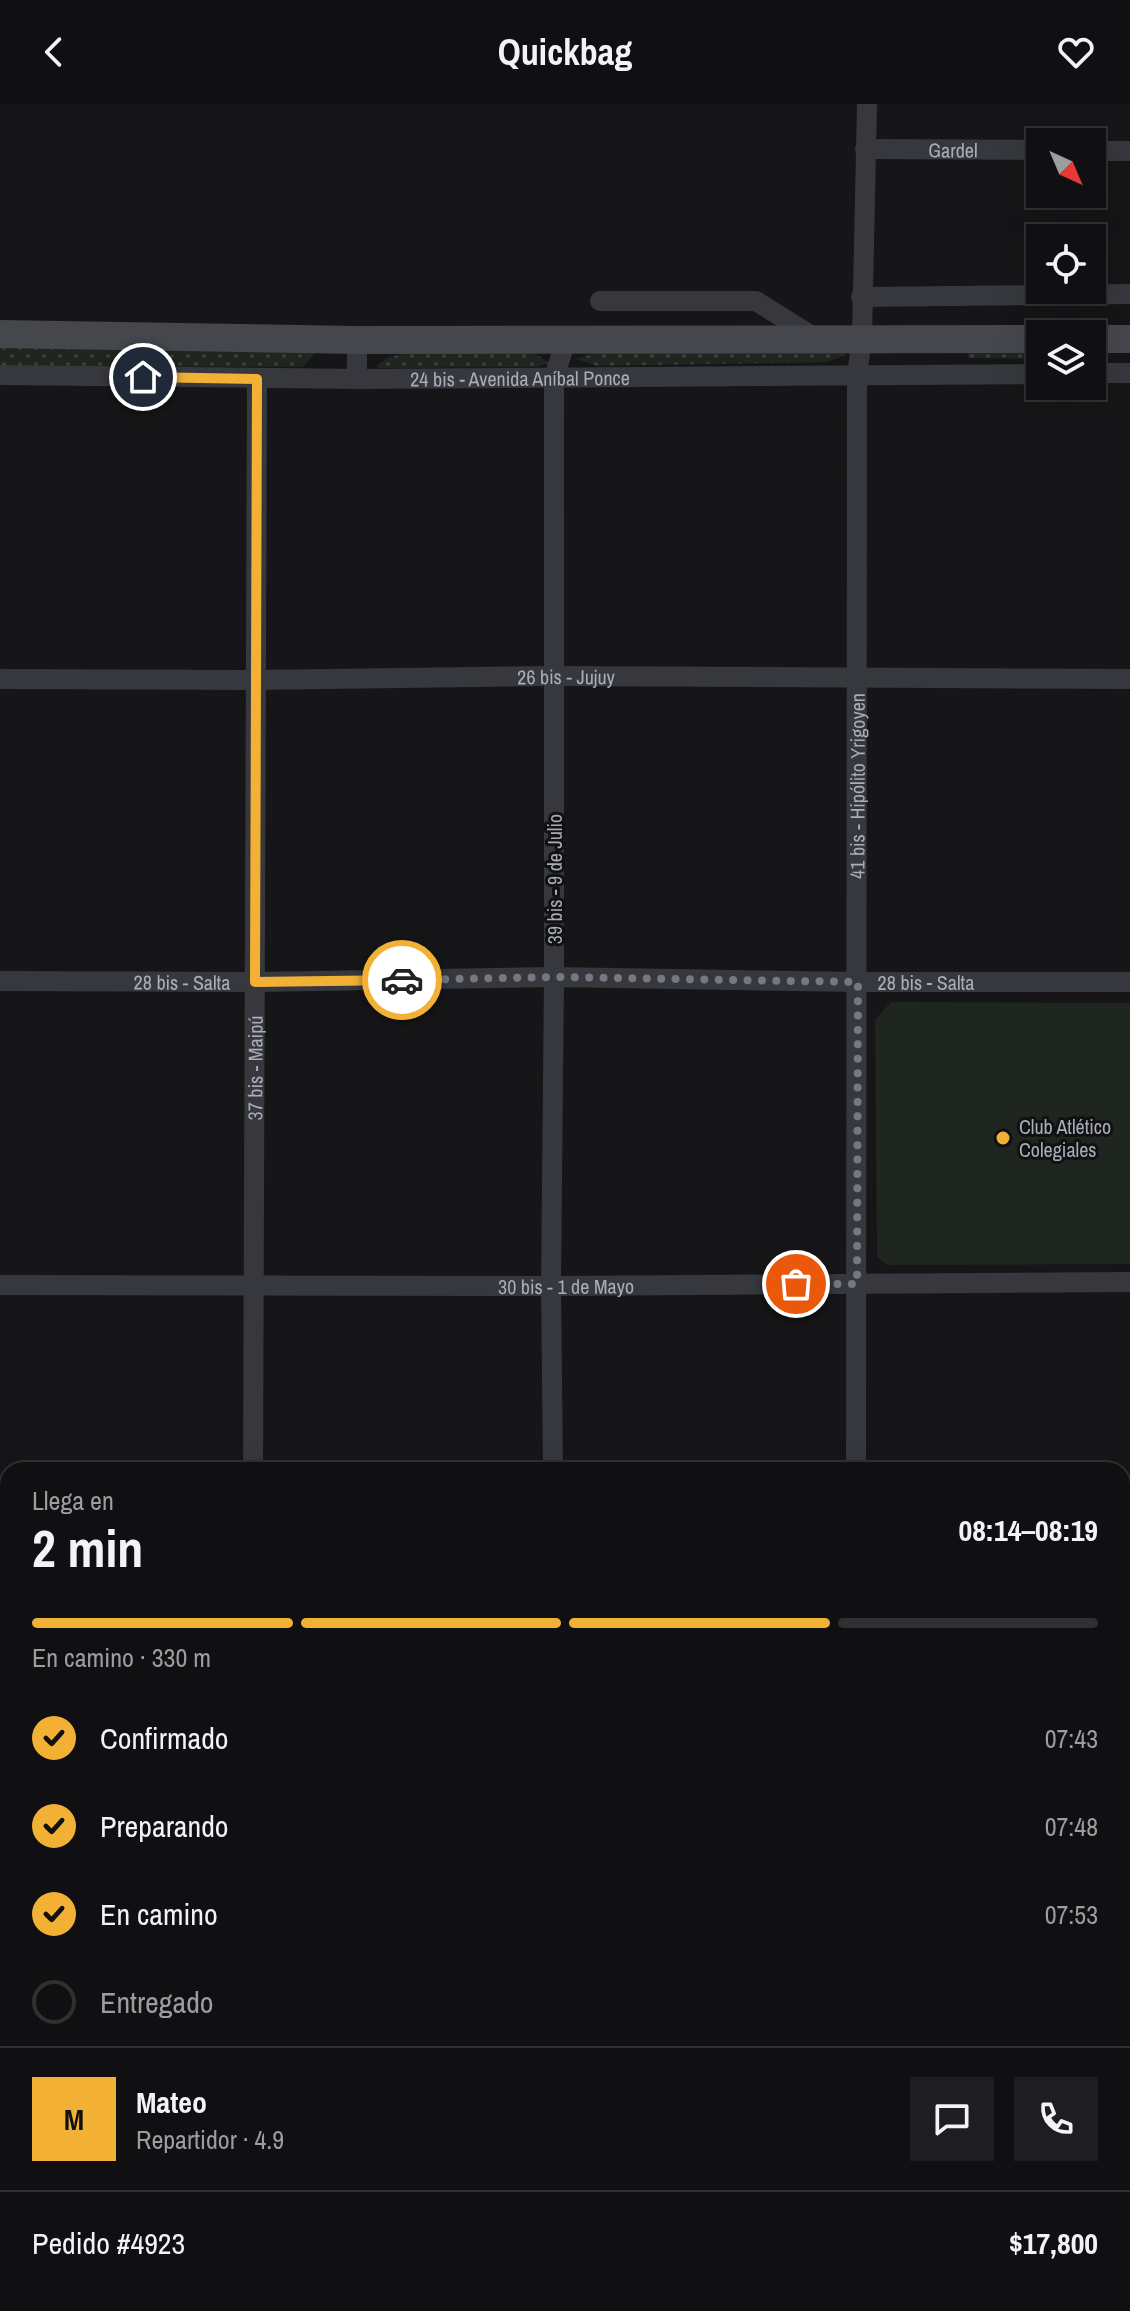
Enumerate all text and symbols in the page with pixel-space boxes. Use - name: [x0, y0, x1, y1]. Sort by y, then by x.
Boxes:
- text: Quickbag: [498, 28, 632, 76]
- icon: back: [32, 30, 76, 74]
- icon: heart: [1054, 30, 1098, 74]
- north arrow: [1026, 128, 1106, 208]
- map controls: [1026, 128, 1106, 400]
- street label: Gardel: [928, 136, 978, 163]
- button: locate: [1026, 224, 1106, 304]
- button: layers: [1026, 320, 1106, 400]
- pin: [109, 343, 177, 411]
- icon: home: [121, 355, 165, 399]
- street label: 24 bis - Avenida Aníbal Ponce: [410, 364, 630, 392]
- street label: 26 bis - Jujuy: [517, 662, 616, 690]
- street label: 41 bis - Hipólito Yrigoyen: [843, 693, 870, 879]
- street label: 39 bis - 9 de Julio: [541, 814, 568, 944]
- courier: [362, 940, 442, 1020]
- icon: car: [380, 958, 424, 1002]
- street label: 28 bis - Salta: [134, 968, 230, 995]
- street label: 28 bis - Salta: [878, 969, 974, 996]
- street label: 37 bis - Maipú: [241, 1016, 268, 1121]
- place label: Club Atlético Colegiales: [1019, 1113, 1111, 1163]
- marker: Club Atlético Colegiales: [994, 1129, 1012, 1147]
- pin: [762, 1250, 830, 1318]
- icon: bag: [774, 1262, 818, 1306]
- street label: 30 bis - 1 de Mayo: [498, 1272, 634, 1300]
- text: Llega en: [32, 1483, 114, 1518]
- text: 08:14–08:19: [959, 1510, 1098, 1550]
- text: 2 min: [32, 1513, 143, 1583]
- text: En camino · 330 m: [32, 1640, 211, 1675]
- icon: check: [32, 1716, 76, 1760]
- text: Confirmado: [100, 1718, 229, 1758]
- text: 07:43: [1045, 1721, 1098, 1756]
- icon: check: [32, 1804, 76, 1848]
- text: Preparando: [100, 1806, 229, 1846]
- text: 07:48: [1045, 1809, 1098, 1844]
- icon: check: [32, 1892, 76, 1936]
- text: En camino: [100, 1894, 218, 1934]
- text: 07:53: [1045, 1897, 1098, 1932]
- text: Entregado: [100, 1982, 214, 2022]
- button: chat: [910, 2077, 994, 2161]
- button: phone: [1014, 2077, 1098, 2161]
- text: Mateo: [136, 2082, 207, 2122]
- text: M: [64, 2099, 84, 2139]
- text: Repartidor · 4.9: [136, 2122, 284, 2157]
- text: Pedido #4923: [32, 2223, 185, 2263]
- text: $17,800: [1009, 2223, 1098, 2263]

